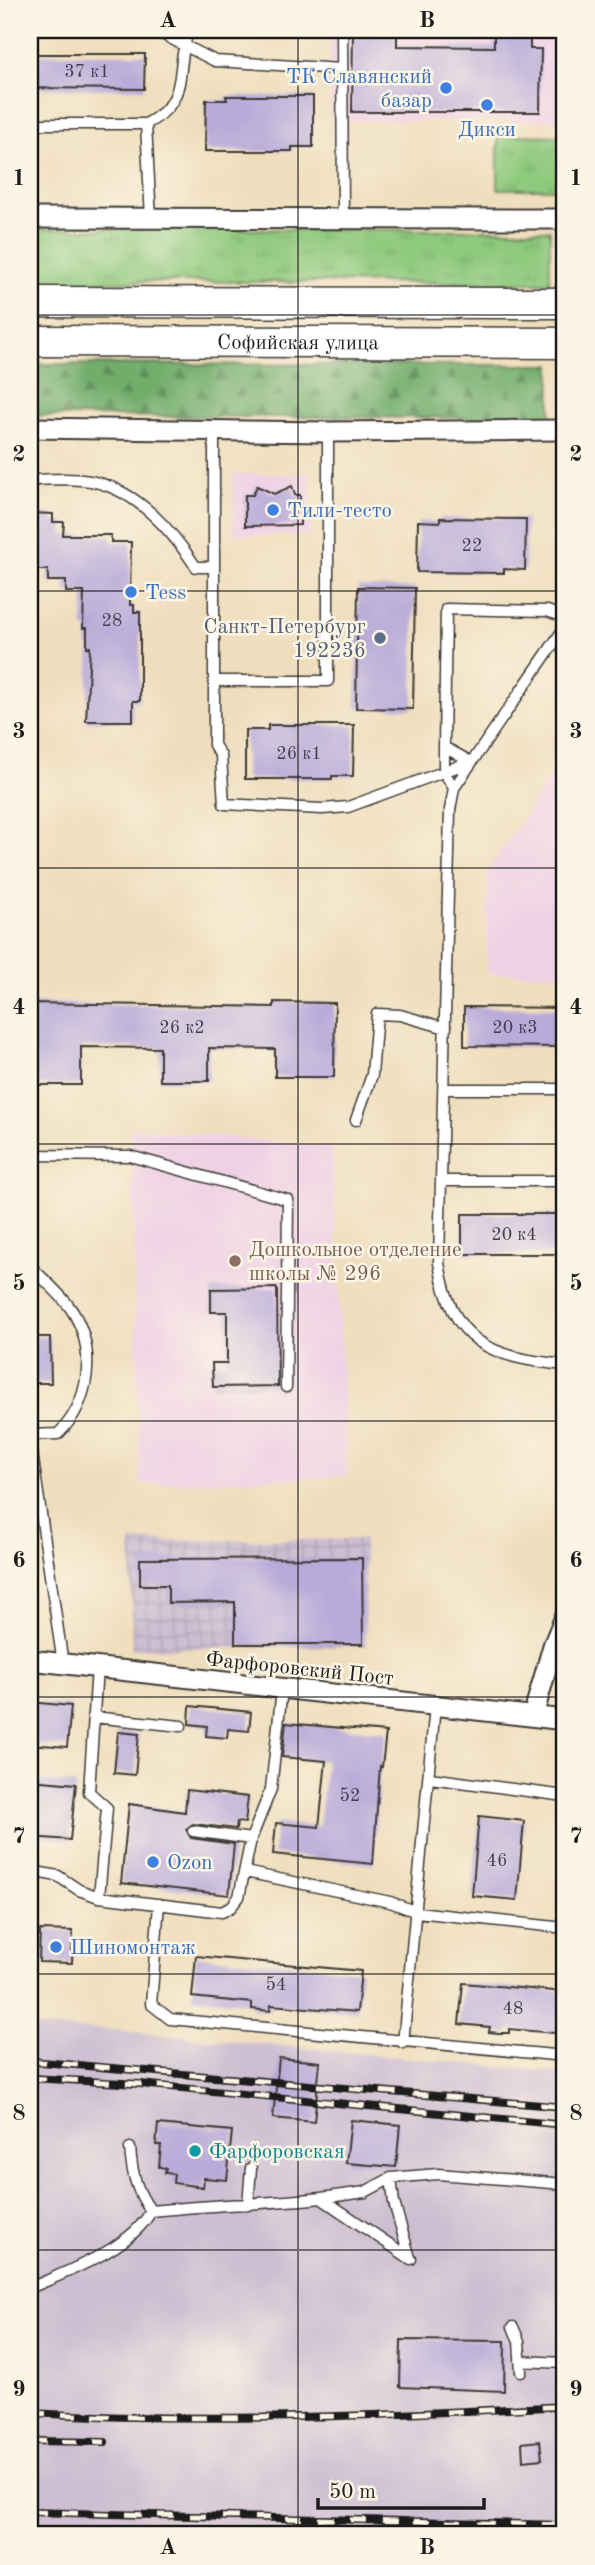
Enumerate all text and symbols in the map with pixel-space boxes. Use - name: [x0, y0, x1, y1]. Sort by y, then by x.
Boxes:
- text: A: [159, 9, 177, 32]
- text: B: [419, 9, 435, 32]
- house number: 37 к1: [64, 63, 110, 81]
- place label: ТК Славянский базар: [286, 67, 432, 112]
- marker: ТК Славянский базар: [438, 80, 454, 96]
- marker: Дикси: [479, 97, 495, 113]
- place label: Дикси: [458, 120, 516, 141]
- text: 1: [12, 167, 26, 190]
- text: 1: [569, 167, 583, 190]
- street label: Софийская улица: [217, 333, 379, 354]
- text: 2: [12, 443, 26, 466]
- text: 2: [569, 443, 583, 466]
- place label: Тили-тесто: [287, 501, 392, 522]
- marker: Тили-тесто: [265, 502, 281, 518]
- house number: 22: [462, 537, 482, 555]
- place label: Tess: [145, 583, 186, 604]
- marker: Tess: [123, 584, 139, 600]
- house number: 28: [102, 612, 122, 630]
- place label: Санкт-Петербург 192236: [204, 617, 366, 662]
- marker: Санкт-Петербург 192236: [372, 630, 388, 646]
- text: 3: [12, 720, 26, 743]
- text: 3: [569, 720, 583, 743]
- house number: 26 к1: [276, 745, 322, 763]
- text: 4: [12, 996, 26, 1019]
- text: 4: [569, 996, 583, 1019]
- house number: 26 к2: [159, 1019, 205, 1037]
- house number: 20 к3: [492, 1019, 538, 1037]
- house number: 20 к4: [491, 1226, 537, 1244]
- place label: Дошкольное отделение школы № 296: [249, 1240, 462, 1285]
- marker: Дошкольное отделение школы № 296: [227, 1253, 243, 1269]
- text: 5: [12, 1272, 26, 1295]
- text: 5: [569, 1272, 583, 1295]
- text: 6: [12, 1549, 26, 1572]
- text: 6: [569, 1549, 583, 1572]
- street label: Фарфоровский Пост: [205, 1649, 395, 1690]
- house number: 52: [340, 1787, 360, 1805]
- text: 7: [12, 1825, 26, 1848]
- text: 7: [569, 1825, 583, 1848]
- house number: 46: [487, 1852, 507, 1870]
- place label: Ozon: [167, 1853, 213, 1874]
- marker: Ozon: [145, 1854, 161, 1870]
- place label: Шиномонтаж: [70, 1938, 196, 1959]
- marker: Шиномонтаж: [48, 1939, 64, 1955]
- house number: 54: [266, 1976, 286, 1994]
- house number: 48: [503, 2000, 523, 2018]
- text: 8: [12, 2102, 26, 2125]
- text: 8: [569, 2102, 583, 2125]
- place label: Фарфоровская: [209, 2142, 345, 2163]
- marker: Фарфоровская: [187, 2143, 203, 2159]
- text: 9: [12, 2378, 26, 2401]
- text: 9: [569, 2378, 583, 2401]
- scale bar: [318, 2467, 485, 2511]
- text: 50 m: [329, 2482, 376, 2503]
- text: A: [159, 2536, 177, 2559]
- text: B: [419, 2536, 435, 2559]

